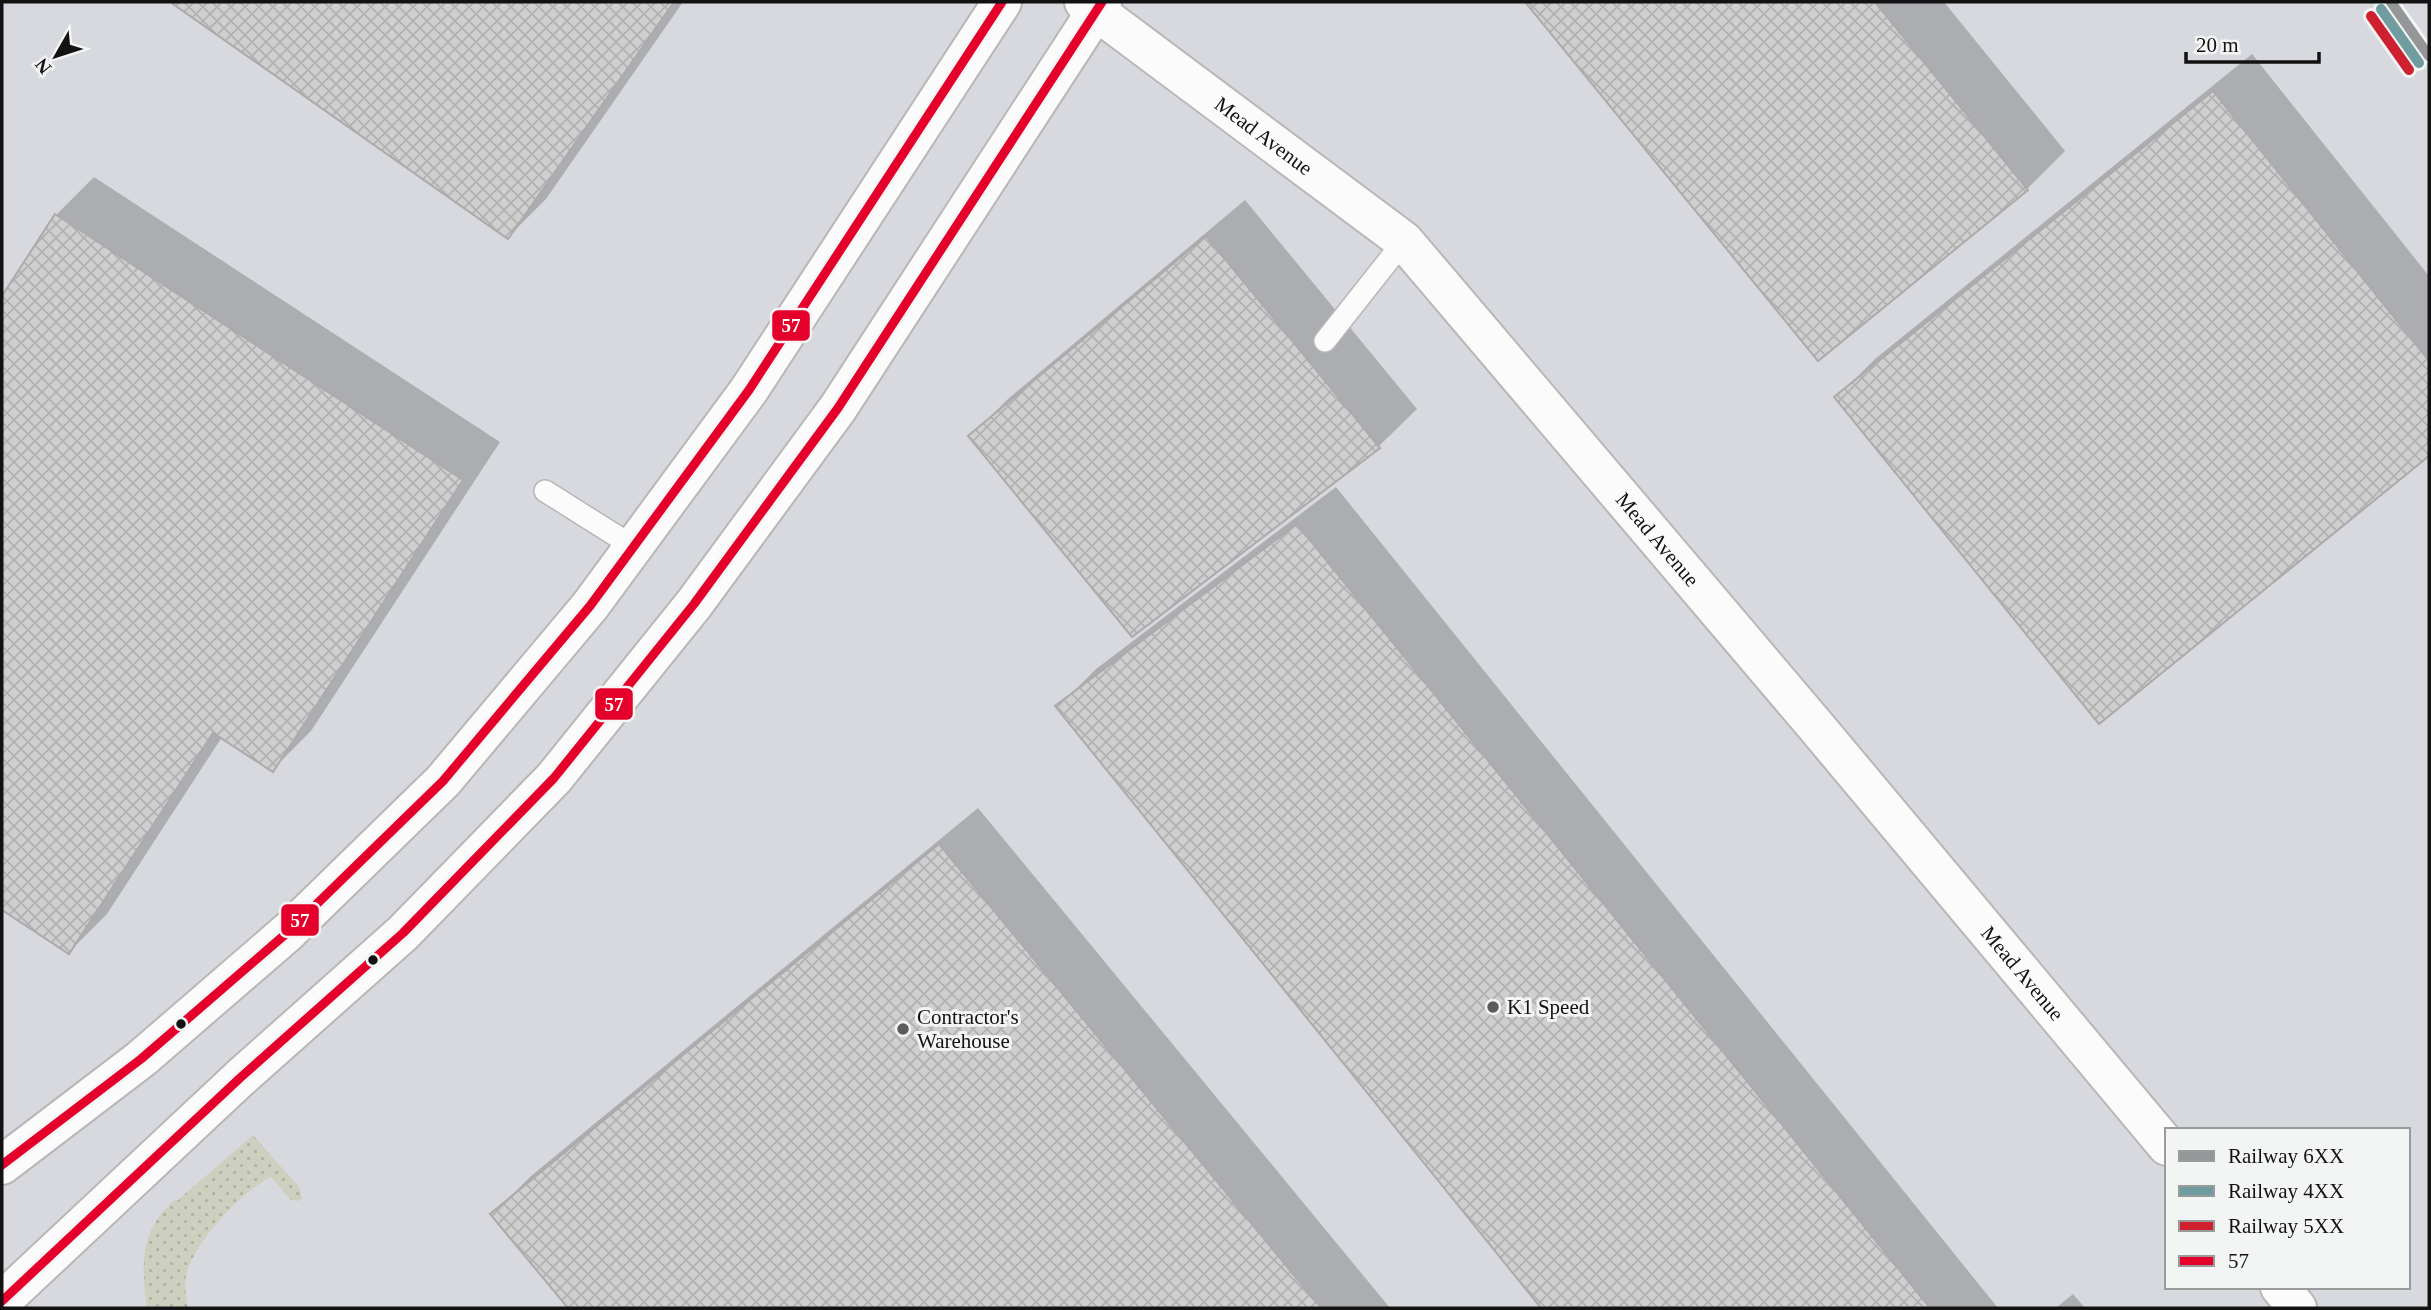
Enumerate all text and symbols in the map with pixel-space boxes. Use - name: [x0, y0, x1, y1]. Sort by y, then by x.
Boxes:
- north arrow: [21, 21, 91, 91]
- scale bar: [2186, 21, 2319, 65]
- text: 20 m: [2196, 33, 2239, 57]
- text: N: [31, 54, 56, 78]
- street label: Mead Avenue: [1210, 92, 1317, 180]
- line badge: 57: [771, 309, 811, 342]
- text: 57: [782, 315, 801, 336]
- street label: Mead Avenue: [1611, 488, 1704, 591]
- line badge: 57: [594, 687, 634, 721]
- text: 57: [605, 694, 624, 715]
- line badge: 57: [280, 903, 320, 937]
- text: 57: [291, 910, 310, 931]
- street label: Mead Avenue: [1976, 921, 2069, 1025]
- unlabelled marker: [366, 953, 380, 967]
- place label: K1 Speed: [1507, 995, 1590, 1019]
- marker: K1 Speed: [1485, 999, 1501, 1015]
- place label: Contractor's Warehouse: [917, 1005, 1019, 1053]
- unlabelled marker: [174, 1017, 188, 1031]
- marker: Contractor's Warehouse: [895, 1021, 911, 1037]
- legend: [2165, 1128, 2410, 1289]
- text: Railway 6XX: [2228, 1144, 2344, 1168]
- text: Railway 4XX: [2228, 1179, 2344, 1203]
- text: Railway 5XX: [2228, 1214, 2344, 1238]
- text: 57: [2228, 1249, 2249, 1273]

